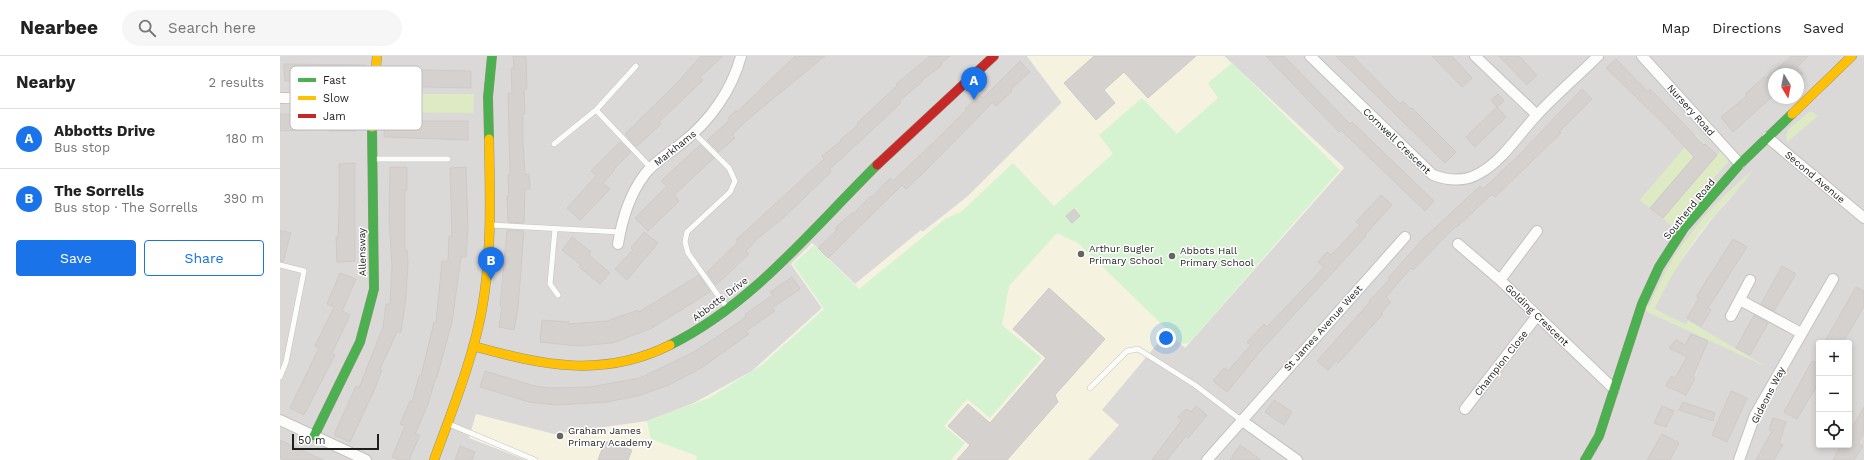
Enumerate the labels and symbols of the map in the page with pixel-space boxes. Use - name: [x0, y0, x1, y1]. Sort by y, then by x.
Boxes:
- legend: [290, 66, 422, 130]
- pin: A: [961, 67, 987, 100]
- north arrow: [1768, 68, 1804, 104]
- text: Fast: [323, 74, 346, 87]
- street label: Nursery Road: [1665, 82, 1717, 138]
- text: Slow: [323, 92, 349, 105]
- street label: Cornwell Crescent: [1361, 106, 1434, 177]
- text: Jam: [323, 110, 346, 123]
- street label: Markhams: [652, 128, 698, 168]
- street label: Second Avenue: [1783, 149, 1847, 205]
- street label: Southend Road: [1661, 176, 1717, 242]
- street label: Allensway: [356, 227, 368, 276]
- place label: Arthur Bugler Primary School: [1089, 243, 1163, 266]
- place label: Abbots Hall Primary School: [1180, 245, 1254, 268]
- pin: B: [478, 247, 504, 280]
- marker: Arthur Bugler Primary School: [1076, 249, 1086, 259]
- marker: Abbots Hall Primary School: [1167, 251, 1177, 261]
- street label: Abbotts Drive: [690, 275, 750, 323]
- street label: St James Avenue West: [1282, 282, 1365, 373]
- street label: Golding Crescent: [1503, 282, 1571, 349]
- your location: [1156, 328, 1176, 348]
- street label: Champion Close: [1472, 328, 1530, 398]
- street label: Gideons Way: [1749, 364, 1787, 425]
- place label: Graham James Primary Academy: [568, 425, 653, 448]
- marker: Graham James Primary Academy: [555, 431, 565, 441]
- scale bar: [292, 432, 379, 451]

